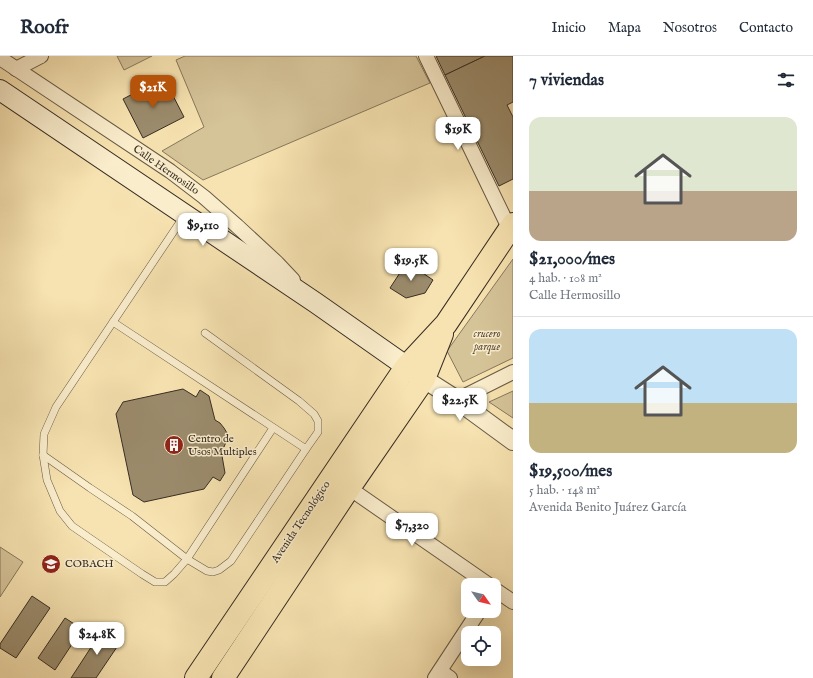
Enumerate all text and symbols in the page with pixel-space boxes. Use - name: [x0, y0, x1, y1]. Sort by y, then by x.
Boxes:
- text: Roofr: [20, 16, 69, 40]
- text: Inicio: [551, 19, 586, 37]
- text: Mapa: [608, 19, 641, 37]
- text: Nosotros: [663, 19, 717, 37]
- text: Contacto: [739, 19, 793, 37]
- icon: filters: [775, 69, 797, 91]
- text: 7 viviendas: [529, 70, 604, 91]
- pin: $21K: [129, 75, 177, 109]
- text: $21K: [139, 79, 167, 96]
- pin: $19K: [434, 117, 482, 151]
- text: $19K: [444, 121, 472, 138]
- street label: Calle Hermosillo: [130, 142, 202, 198]
- icon: home: [627, 143, 699, 215]
- pin: $9,110: [170, 213, 236, 247]
- text: $9,110: [187, 217, 219, 234]
- pin: $19.5K: [378, 248, 444, 282]
- text: $21,000/mes: [529, 249, 615, 270]
- text: $19.5K: [394, 252, 428, 269]
- text: 4 hab. · 108 m²: [529, 270, 602, 287]
- text: Calle Hermosillo: [529, 287, 621, 304]
- park label: crucero parque: [472, 327, 500, 354]
- icon: home: [627, 355, 699, 427]
- pin: $22.5K: [427, 388, 493, 422]
- text: $22.5K: [442, 392, 478, 409]
- place label: Centro de Usos Multiples: [188, 432, 257, 459]
- building icon: Centro de Usos Multiples: [163, 434, 185, 456]
- text: $19,500/mes: [529, 461, 612, 482]
- street label: Avenida Tecnológico: [268, 478, 334, 566]
- text: 5 hab. · 148 m²: [529, 482, 600, 499]
- text: Avenida Benito Juárez García: [529, 499, 686, 516]
- pin: $7,320: [379, 513, 445, 547]
- text: $7,320: [395, 517, 429, 534]
- school or university icon: COBACH: [40, 553, 62, 575]
- place label: COBACH: [65, 557, 114, 571]
- north arrow: [461, 578, 501, 618]
- map controls: [461, 578, 501, 666]
- pin: $24.8K: [64, 622, 130, 656]
- text: $24.8K: [78, 626, 116, 643]
- button: locate: [461, 626, 501, 666]

